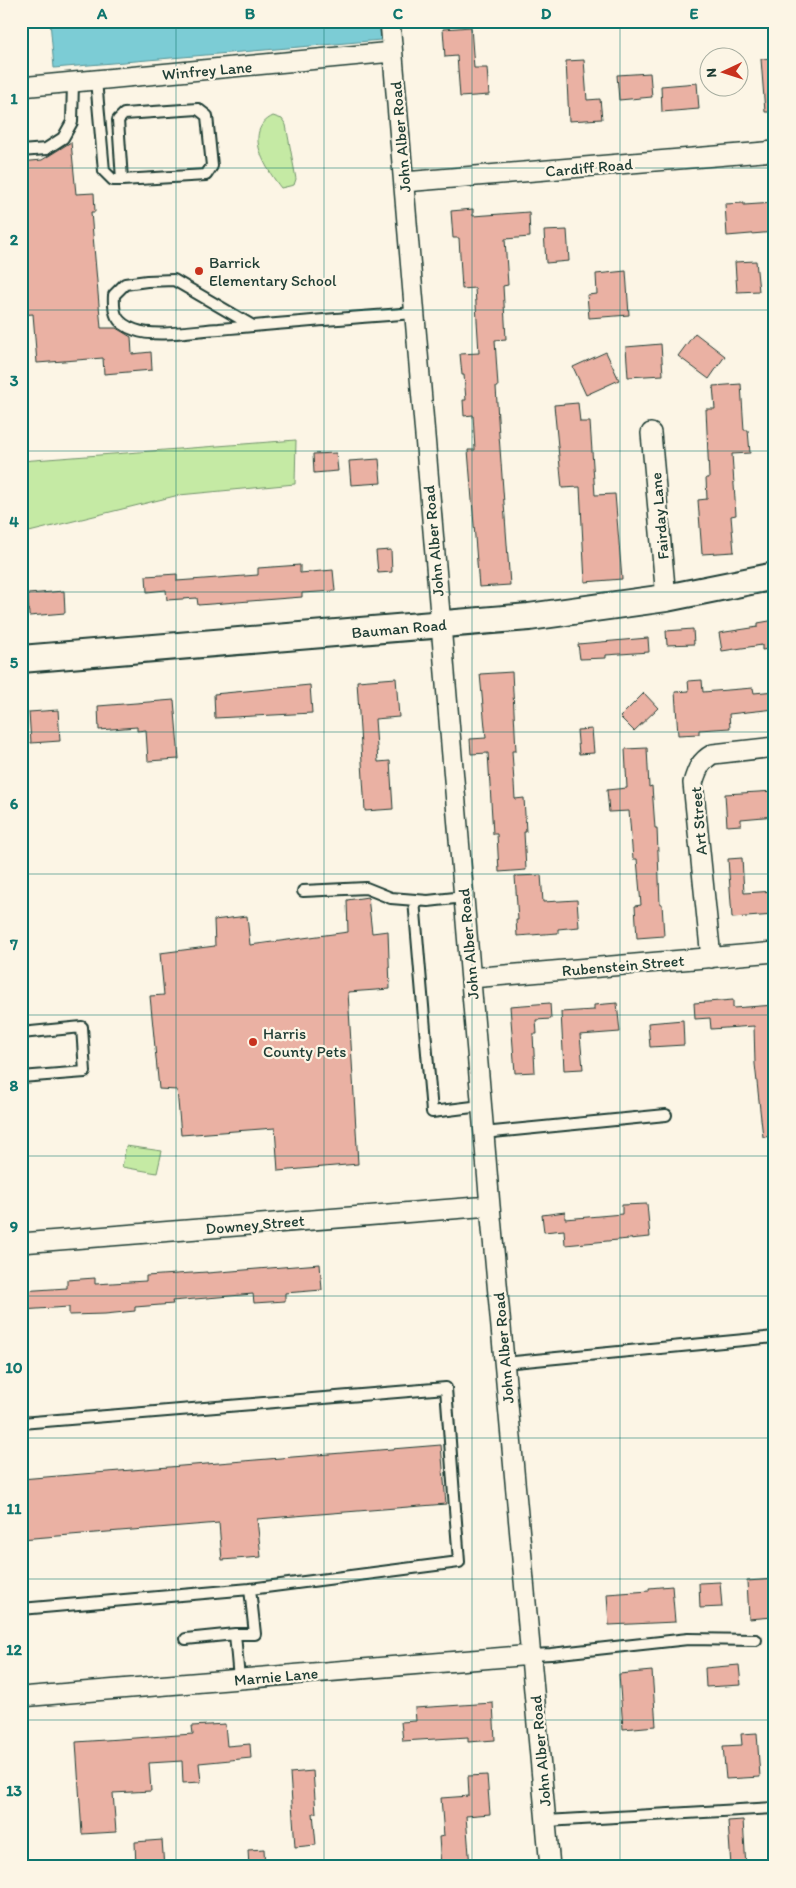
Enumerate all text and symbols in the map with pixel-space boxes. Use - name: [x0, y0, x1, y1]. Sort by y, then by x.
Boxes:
- text: A: [96, 4, 108, 23]
- text: B: [245, 4, 256, 23]
- text: C: [393, 4, 404, 23]
- text: D: [541, 4, 552, 23]
- text: E: [690, 4, 699, 23]
- north arrow: [698, 48, 748, 98]
- street label: Winfrey Lane: [161, 57, 253, 84]
- text: N: [703, 68, 720, 78]
- street label: John Alber Road: [386, 80, 415, 193]
- text: 1: [10, 89, 18, 108]
- street label: Cardiff Road: [544, 154, 634, 181]
- text: 2: [10, 230, 19, 249]
- place label: Barrick Elementary School: [209, 253, 337, 290]
- marker: Barrick Elementary School: [193, 265, 205, 277]
- text: 3: [10, 371, 19, 390]
- street label: Fairday Lane: [646, 472, 673, 560]
- street label: John Alber Road: [419, 484, 448, 597]
- text: 4: [9, 512, 19, 531]
- street label: Bauman Road: [351, 615, 448, 642]
- text: 5: [10, 653, 19, 672]
- street label: Art Street: [686, 786, 711, 856]
- text: 6: [10, 794, 19, 813]
- street label: John Alber Road: [454, 887, 483, 1000]
- text: 7: [9, 935, 18, 954]
- street label: Rubenstein Street: [561, 951, 685, 980]
- place label: Harris County Pets: [263, 1024, 346, 1061]
- marker: Harris County Pets: [247, 1036, 259, 1048]
- text: 8: [10, 1076, 19, 1095]
- street label: Downey Street: [205, 1211, 305, 1238]
- text: 9: [10, 1217, 18, 1236]
- street label: John Alber Road: [489, 1291, 518, 1404]
- text: 10: [5, 1358, 23, 1377]
- text: 11: [7, 1499, 22, 1518]
- text: 12: [6, 1640, 23, 1659]
- street label: Marnie Lane: [233, 1663, 319, 1690]
- street label: John Alber Road: [526, 1694, 555, 1807]
- text: 13: [6, 1781, 22, 1800]

